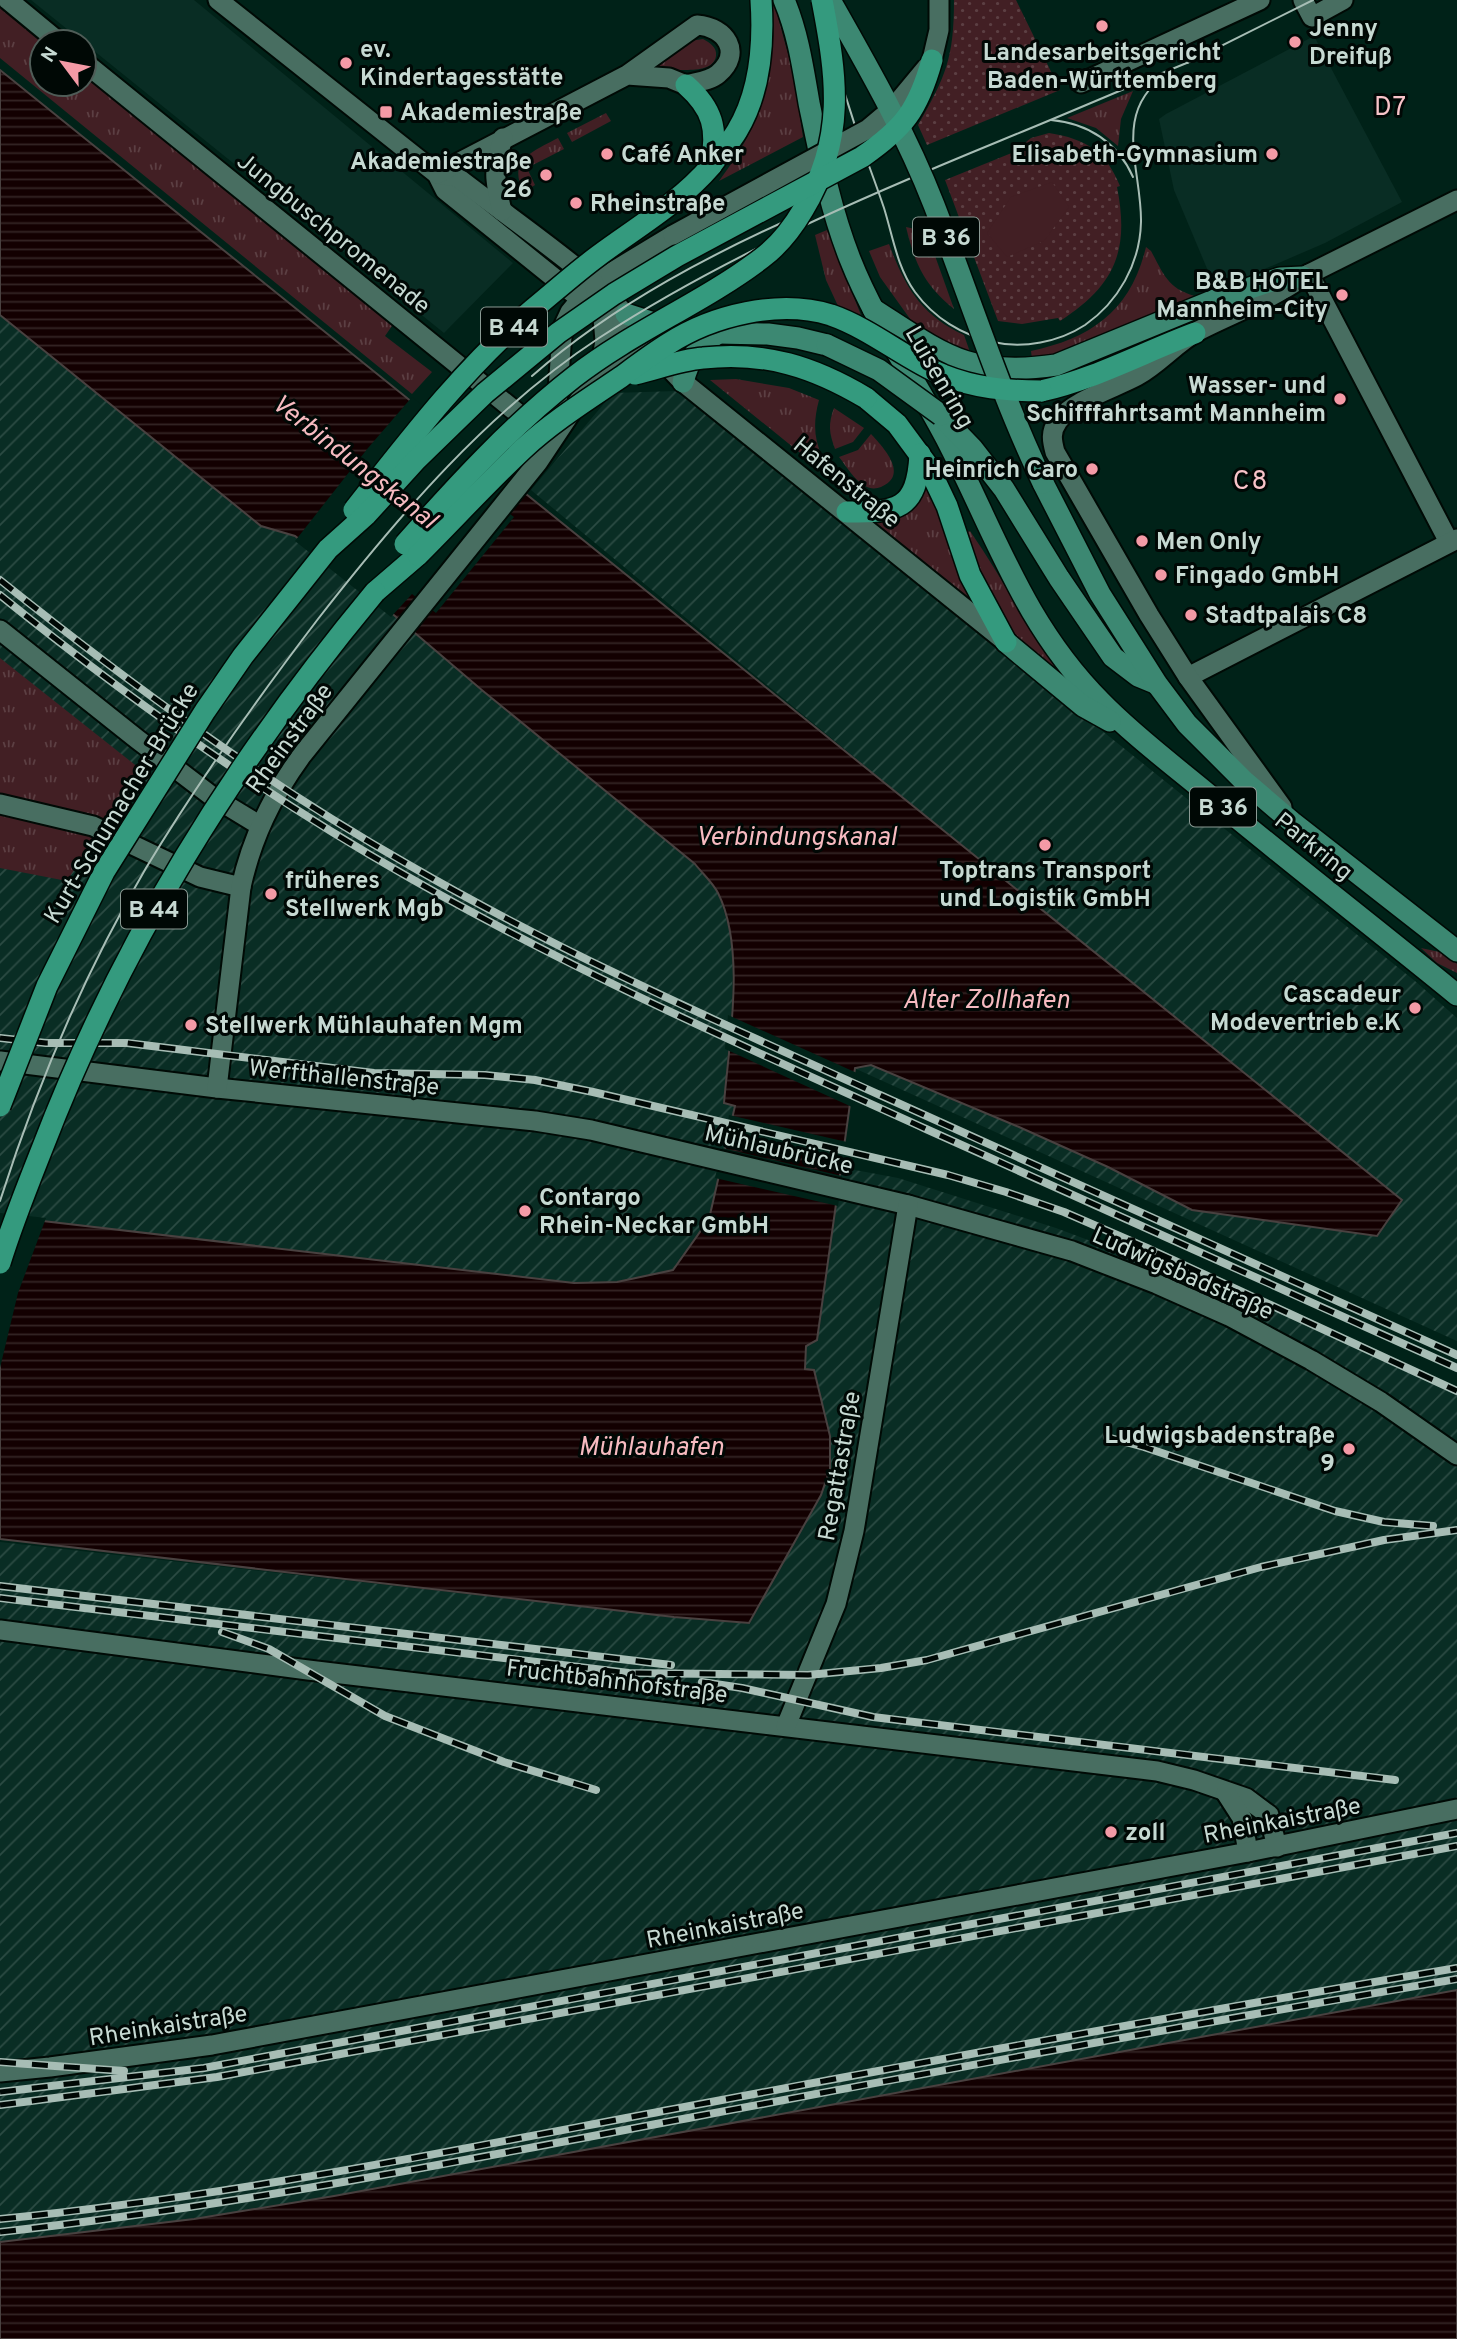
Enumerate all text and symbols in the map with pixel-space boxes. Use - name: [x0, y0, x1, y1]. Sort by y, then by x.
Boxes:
- place label: Jenny Dreifuß: [1309, 15, 1392, 73]
- marker: Landesarbeitsgericht Baden-Württemberg: [1094, 18, 1110, 34]
- north arrow: [28, 28, 98, 98]
- marker: Jenny Dreifuß: [1287, 34, 1303, 50]
- place label: ev. Kindertagesstätte: [360, 36, 563, 94]
- place label: Landesarbeitsgericht Baden-Württemberg: [983, 39, 1221, 97]
- text: N: [36, 43, 64, 67]
- marker: ev. Kindertagesstätte: [338, 55, 354, 71]
- district label: D7: [1374, 92, 1408, 125]
- place label: Akademiestraße: [400, 99, 582, 129]
- marker: Akademiestraße: [378, 104, 394, 120]
- place label: Café Anker: [621, 141, 744, 171]
- place label: Elisabeth-Gymnasium: [1012, 141, 1258, 171]
- marker: Café Anker: [599, 146, 615, 162]
- marker: Elisabeth-Gymnasium: [1264, 146, 1280, 162]
- street label: Jungbuschpromenade: [230, 147, 436, 322]
- place label: Akademiestraße 26: [350, 148, 532, 206]
- marker: Akademiestraße 26: [538, 167, 554, 183]
- place label: Rheinstraße: [590, 190, 725, 220]
- marker: Rheinstraße: [568, 195, 584, 211]
- road number: B 36: [913, 218, 979, 256]
- place label: B&B HOTEL Mannheim-City: [1156, 268, 1328, 326]
- marker: B&B HOTEL Mannheim-City: [1334, 287, 1350, 303]
- road number: B 44: [481, 308, 547, 346]
- street label: Luisenring: [897, 321, 980, 435]
- place label: Wasser- und Schifffahrtsamt Mannheim: [1026, 372, 1326, 430]
- water label: Verbindungskanal: [264, 388, 444, 539]
- marker: Wasser- und Schifffahrtsamt Mannheim: [1332, 391, 1348, 407]
- street label: Hafenstraße: [786, 431, 906, 536]
- place label: Heinrich Caro: [925, 456, 1078, 486]
- marker: Heinrich Caro: [1084, 461, 1100, 477]
- district label: C8: [1233, 466, 1269, 499]
- place label: Men Only: [1156, 528, 1261, 558]
- marker: Men Only: [1134, 533, 1150, 549]
- place label: Fingado GmbH: [1175, 562, 1339, 592]
- marker: Fingado GmbH: [1153, 567, 1169, 583]
- place label: Stadtpalais C8: [1205, 602, 1367, 632]
- marker: Stadtpalais C8: [1183, 607, 1199, 623]
- street label: Kurt-Schumacher-Brücke: [39, 678, 207, 930]
- street label: Rheinstraße: [241, 678, 341, 800]
- road number: B 36: [1190, 788, 1256, 827]
- street label: Parkring: [1267, 807, 1358, 888]
- water label: Verbindungskanal: [696, 822, 898, 855]
- marker: Toptrans Transport und Logistik GmbH: [1037, 837, 1053, 853]
- place label: Toptrans Transport und Logistik GmbH: [939, 857, 1151, 915]
- place label: früheres Stellwerk Mgb: [285, 867, 444, 925]
- marker: früheres Stellwerk Mgb: [263, 886, 279, 902]
- road number: B 44: [121, 890, 187, 928]
- place label: Cascadeur Modevertrieb e.K: [1210, 981, 1401, 1039]
- water label: Alter Zollhafen: [902, 985, 1070, 1018]
- marker: Cascadeur Modevertrieb e.K: [1407, 1000, 1423, 1016]
- place label: Stellwerk Mühlauhafen Mgm: [205, 1012, 523, 1042]
- marker: Stellwerk Mühlauhafen Mgm: [183, 1017, 199, 1033]
- street label: Werfthallenstraße: [247, 1054, 441, 1104]
- street label: Mühlaubrücke: [701, 1119, 856, 1183]
- place label: Contargo Rhein-Neckar GmbH: [539, 1184, 769, 1242]
- marker: Contargo Rhein-Neckar GmbH: [517, 1203, 533, 1219]
- street label: Ludwigsbadstraße: [1087, 1221, 1278, 1328]
- street label: Regattastraße: [813, 1389, 869, 1544]
- place label: Ludwigsbadenstraße 9: [1104, 1422, 1335, 1480]
- water label: Mühlauhafen: [578, 1432, 724, 1465]
- marker: Ludwigsbadenstraße 9: [1341, 1441, 1357, 1457]
- street label: Fruchtbahnhofstraße: [504, 1655, 729, 1711]
- street label: Rheinkaistraße: [1201, 1792, 1364, 1852]
- place label: zoll: [1125, 1819, 1165, 1849]
- marker: zoll: [1103, 1824, 1119, 1840]
- street label: Rheinkaistraße: [644, 1897, 807, 1957]
- street label: Rheinkaistraße: [87, 2000, 250, 2054]

